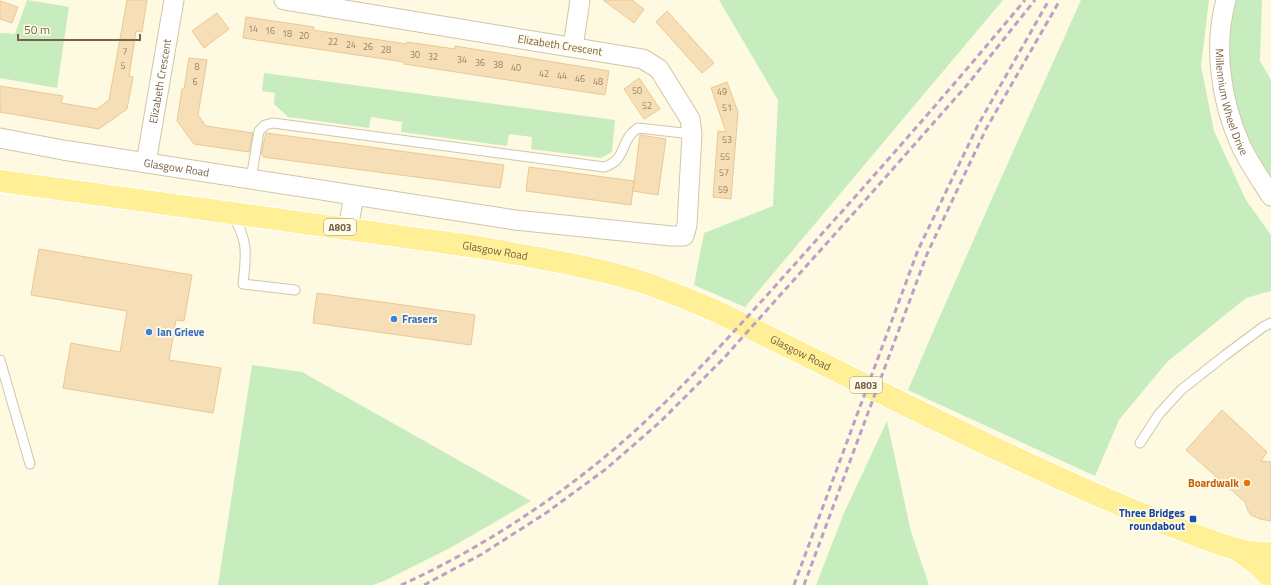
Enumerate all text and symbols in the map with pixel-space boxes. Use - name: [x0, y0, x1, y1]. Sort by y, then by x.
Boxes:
- scale bar: [18, 16, 140, 42]
- text: 50 m: [24, 20, 50, 39]
- house number: 14: [248, 22, 258, 35]
- house number: 16: [265, 24, 275, 37]
- house number: 18: [282, 27, 292, 40]
- house number: 20: [299, 29, 309, 42]
- street label: Elizabeth Crescent: [517, 30, 604, 60]
- house number: 22: [328, 35, 338, 48]
- street label: Elizabeth Crescent: [145, 38, 175, 125]
- house number: 24: [346, 38, 356, 51]
- house number: 26: [363, 40, 373, 53]
- house number: 28: [381, 43, 391, 56]
- house number: 7: [122, 45, 128, 58]
- house number: 30: [410, 48, 420, 61]
- street label: Millennium Wheel Drive: [1212, 48, 1252, 158]
- house number: 32: [428, 50, 438, 63]
- house number: 34: [457, 53, 467, 66]
- house number: 36: [475, 56, 485, 69]
- house number: 38: [493, 58, 503, 71]
- house number: 5: [120, 59, 126, 72]
- house number: 8: [194, 60, 200, 73]
- house number: 40: [511, 61, 521, 74]
- house number: 42: [539, 67, 549, 80]
- house number: 44: [557, 69, 567, 82]
- house number: 46: [575, 72, 585, 85]
- house number: 6: [192, 75, 198, 88]
- house number: 48: [593, 75, 603, 88]
- house number: 50: [632, 84, 642, 97]
- house number: 49: [717, 85, 727, 98]
- house number: 52: [642, 99, 652, 112]
- house number: 51: [722, 101, 732, 114]
- house number: 53: [722, 133, 732, 146]
- house number: 55: [720, 150, 730, 163]
- street label: Glasgow Road: [143, 155, 211, 181]
- house number: 57: [719, 166, 729, 179]
- house number: 59: [718, 183, 728, 196]
- road number: A803: [324, 219, 356, 235]
- street label: Glasgow Road: [462, 237, 529, 264]
- place label: Frasers: [402, 311, 437, 327]
- marker: Frasers: [389, 314, 399, 324]
- place label: Ian Grieve: [157, 324, 205, 340]
- marker: Ian Grieve: [144, 327, 154, 337]
- street label: Glasgow Road: [767, 331, 834, 375]
- road number: A803: [850, 377, 882, 393]
- place label: Boardwalk: [1188, 475, 1239, 491]
- marker: Boardwalk: [1242, 478, 1252, 488]
- place label: Three Bridges roundabout: [1119, 505, 1185, 534]
- marker: Three Bridges roundabout: [1188, 514, 1198, 524]

